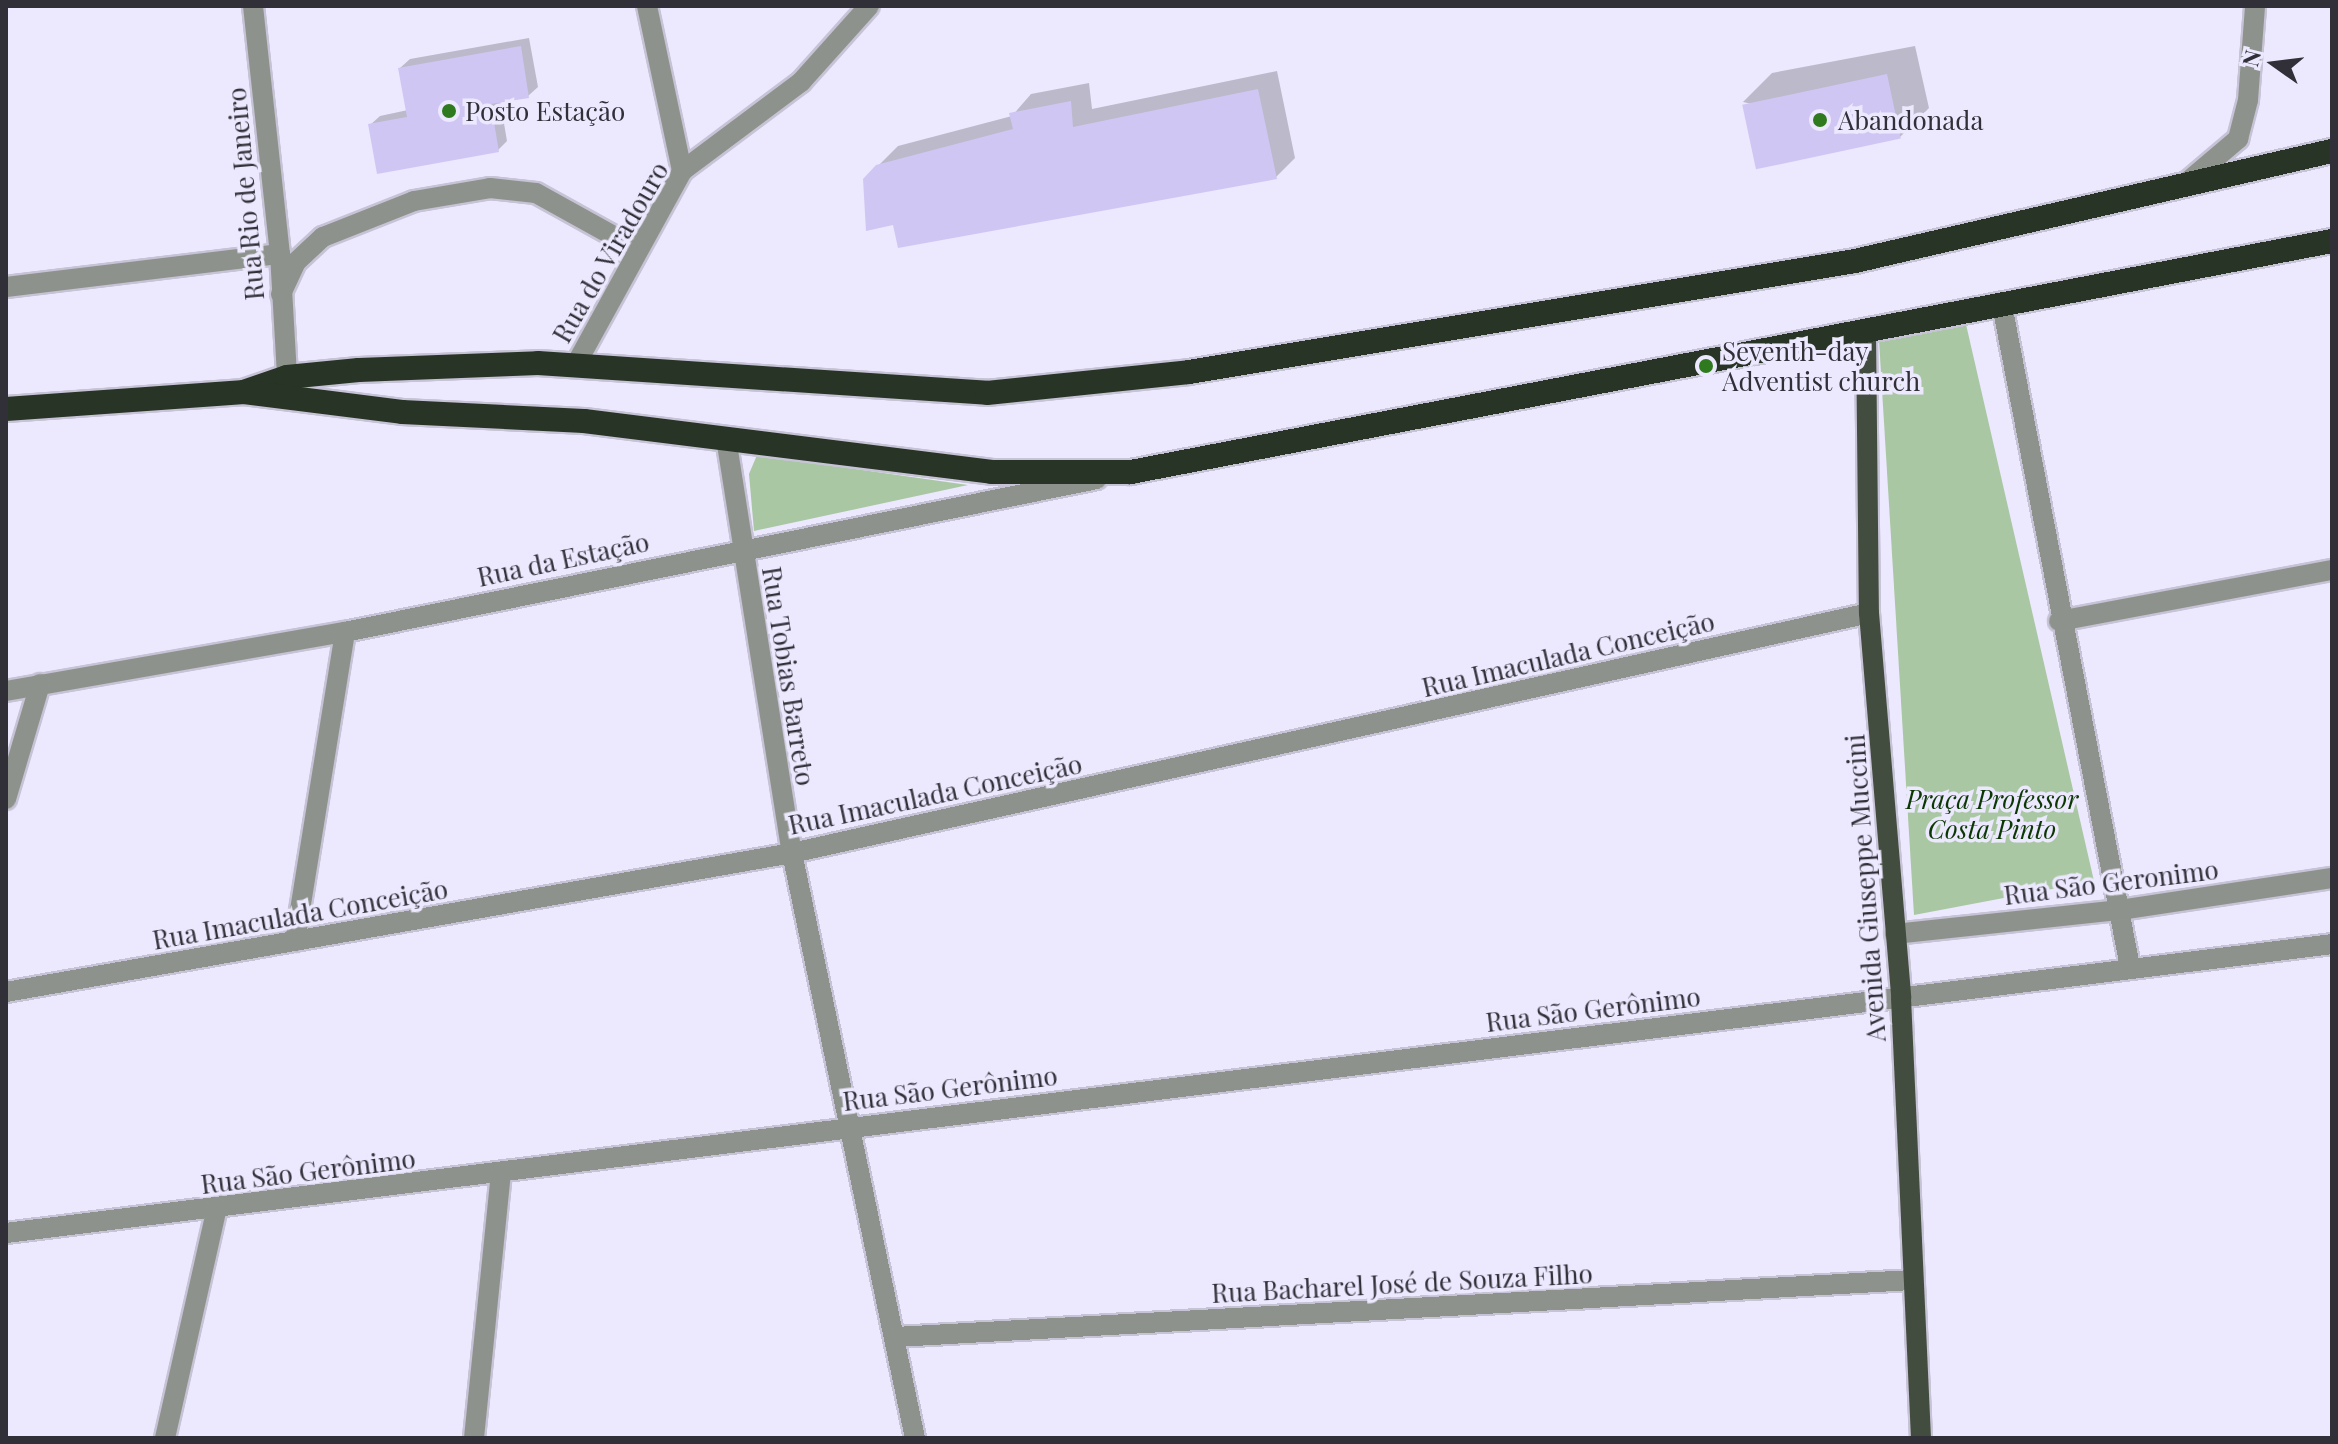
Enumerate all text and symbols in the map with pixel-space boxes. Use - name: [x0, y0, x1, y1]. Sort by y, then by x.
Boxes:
- north arrow: [2234, 24, 2314, 104]
- text: N: [2234, 47, 2267, 70]
- street label: Rua Rio de Janeiro: [220, 86, 270, 302]
- place label: Posto Estação: [465, 95, 625, 127]
- marker: Posto Estação: [440, 102, 458, 120]
- place label: Abandonada: [1838, 104, 1983, 136]
- marker: Abandonada: [1809, 109, 1831, 131]
- street label: Rua do Viradouro: [545, 156, 675, 348]
- place label: Seventh-day Adventist church: [1722, 335, 1921, 396]
- marker: Seventh-day Adventist church: [1697, 357, 1715, 375]
- street label: Rua da Estação: [474, 526, 652, 592]
- street label: Rua Tobias Barreto: [756, 564, 822, 788]
- street label: Rua Imaculada Conceição: [1418, 605, 1718, 703]
- street label: Avenida Giuseppe Muccini: [1839, 733, 1891, 1043]
- street label: Rua Imaculada Conceição: [785, 748, 1085, 840]
- park label: Praça Professor Costa Pinto: [1906, 783, 2078, 844]
- street label: Rua São Geronimo: [2002, 853, 2220, 911]
- street label: Rua Imaculada Conceição: [150, 873, 450, 955]
- street label: Rua São Gerônimo: [1484, 980, 1702, 1038]
- street label: Rua São Gerônimo: [841, 1059, 1059, 1117]
- street label: Rua São Gerônimo: [199, 1142, 417, 1200]
- street label: Rua Bacharel José de Souza Filho: [1210, 1257, 1594, 1309]

